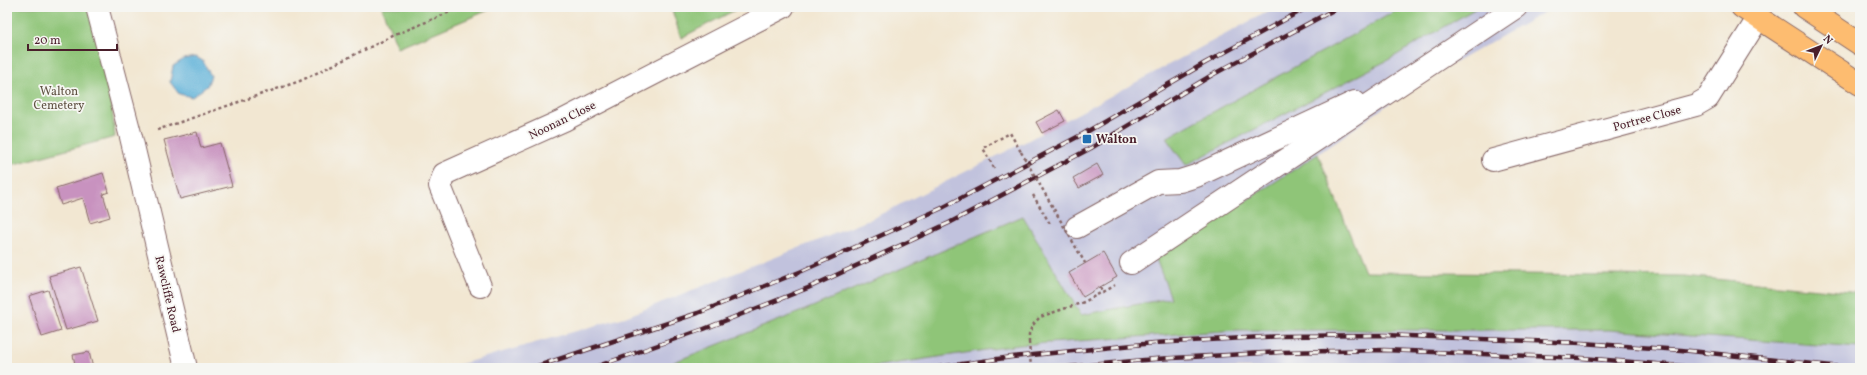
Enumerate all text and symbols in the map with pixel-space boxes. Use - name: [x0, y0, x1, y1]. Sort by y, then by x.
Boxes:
- scale bar: [28, 26, 117, 52]
- north arrow: [1801, 26, 1841, 66]
- text: N: [1819, 32, 1835, 48]
- text: 20 m: [34, 33, 61, 49]
- park label: Walton Cemetery: [33, 84, 85, 114]
- street label: Noonan Close: [526, 98, 599, 144]
- street label: Portree Close: [1611, 102, 1683, 136]
- place label: Walton: [1096, 132, 1137, 148]
- marker: Walton: [1081, 133, 1093, 145]
- street label: Rawcliffe Road: [150, 254, 184, 334]

